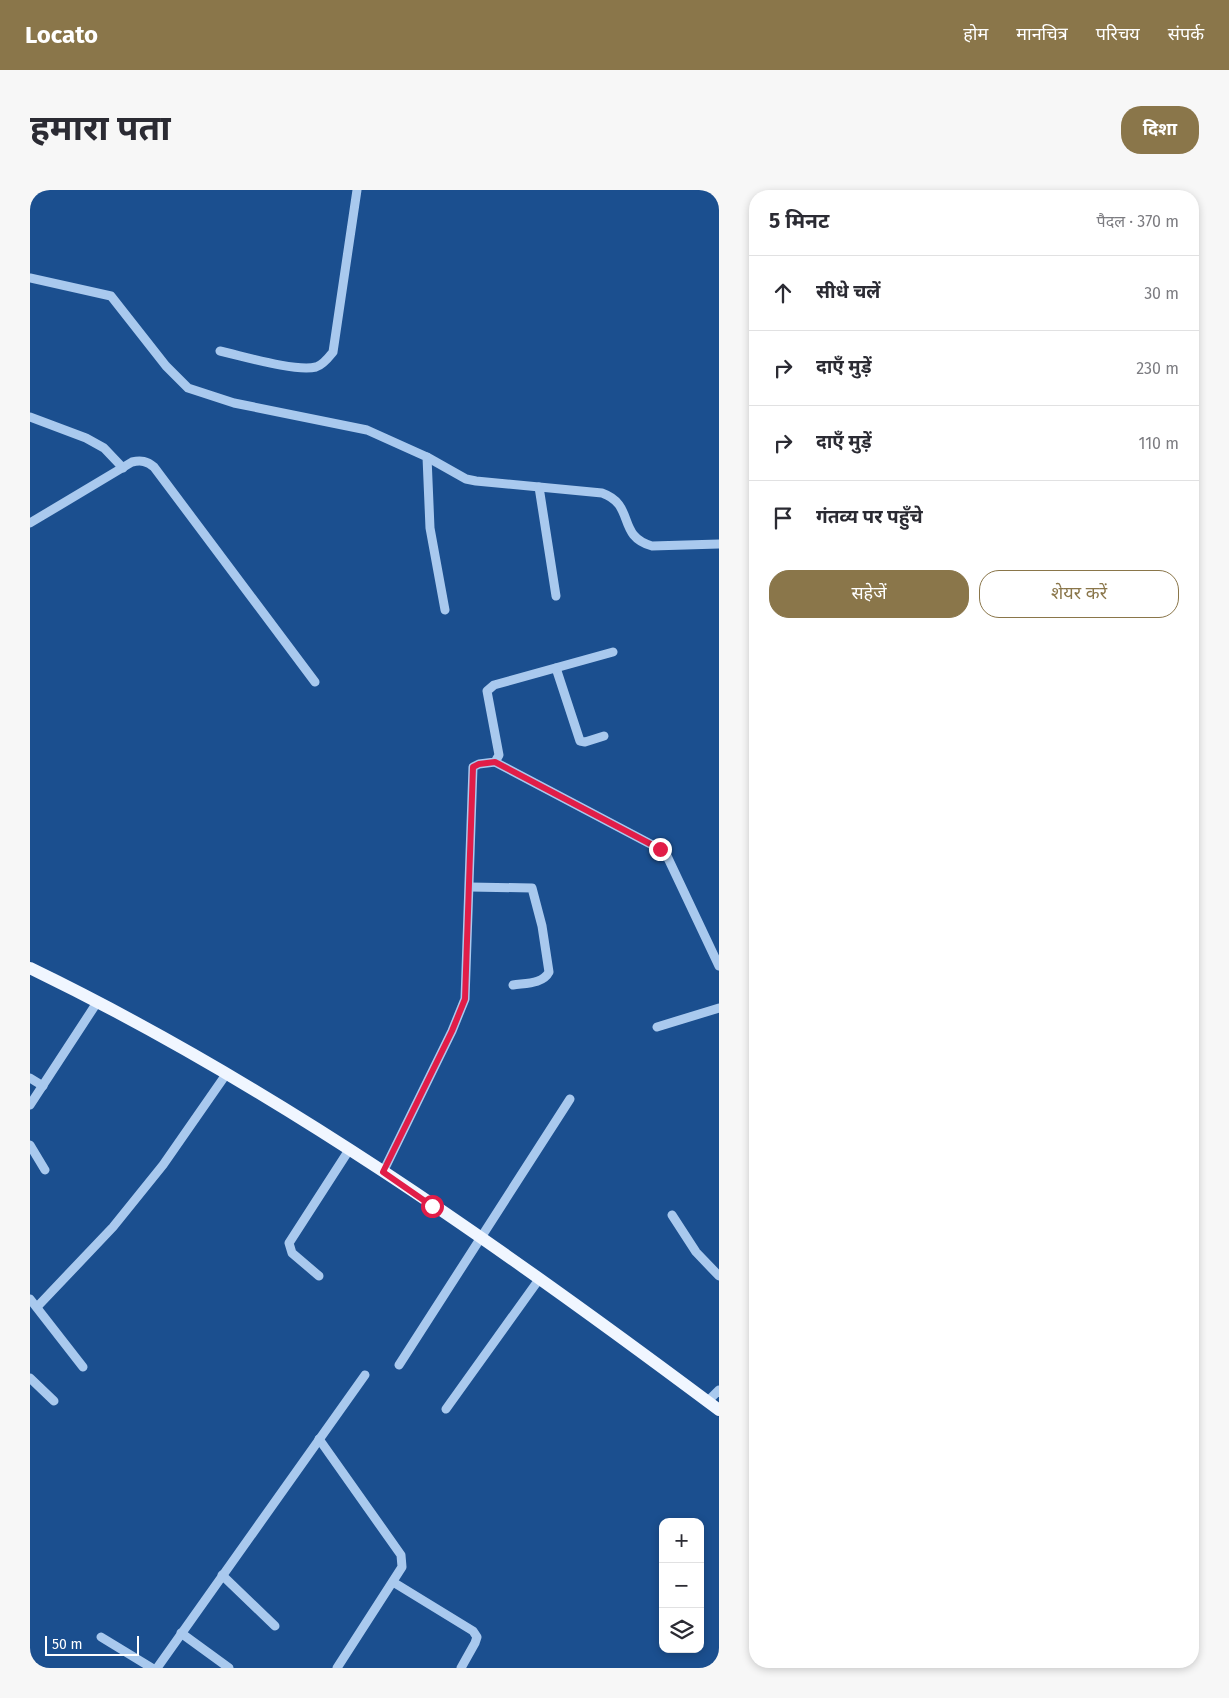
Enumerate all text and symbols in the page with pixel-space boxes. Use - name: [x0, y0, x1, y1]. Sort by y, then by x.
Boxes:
- text: Locato: [25, 21, 98, 49]
- text: होम: [963, 23, 988, 45]
- text: मानचित्र: [1016, 23, 1068, 45]
- text: परिचय: [1096, 23, 1140, 45]
- text: संपर्क: [1168, 23, 1204, 45]
- button: दिशा: [1121, 106, 1199, 154]
- text: हमारा पता: [30, 107, 170, 149]
- text: 5 मिनट: [769, 208, 829, 234]
- text: पैदल · 370 m: [1097, 212, 1179, 231]
- icon: ahead: [769, 279, 797, 307]
- text: सीधे चलें: [816, 280, 880, 303]
- text: 30 m: [1144, 284, 1179, 303]
- icon: right: [769, 354, 797, 382]
- text: दाएँ मुड़ें: [816, 355, 872, 378]
- text: 230 m: [1136, 359, 1179, 378]
- icon: right: [769, 429, 797, 457]
- text: दाएँ मुड़ें: [816, 430, 872, 453]
- text: 110 m: [1138, 434, 1179, 453]
- icon: arrive: [769, 504, 797, 532]
- text: गंतव्य पर पहुँचे: [816, 505, 923, 528]
- button: सहेजें: [769, 570, 969, 618]
- button: शेयर करें: [979, 570, 1179, 618]
- route end: [649, 838, 672, 861]
- route start: [421, 1195, 444, 1218]
- map controls: [659, 1518, 704, 1653]
- button: +: [659, 1518, 704, 1563]
- button: −: [659, 1563, 704, 1608]
- button: layers: [659, 1608, 704, 1653]
- scale bar: [45, 1633, 139, 1656]
- text: 50 m: [52, 1636, 83, 1653]

